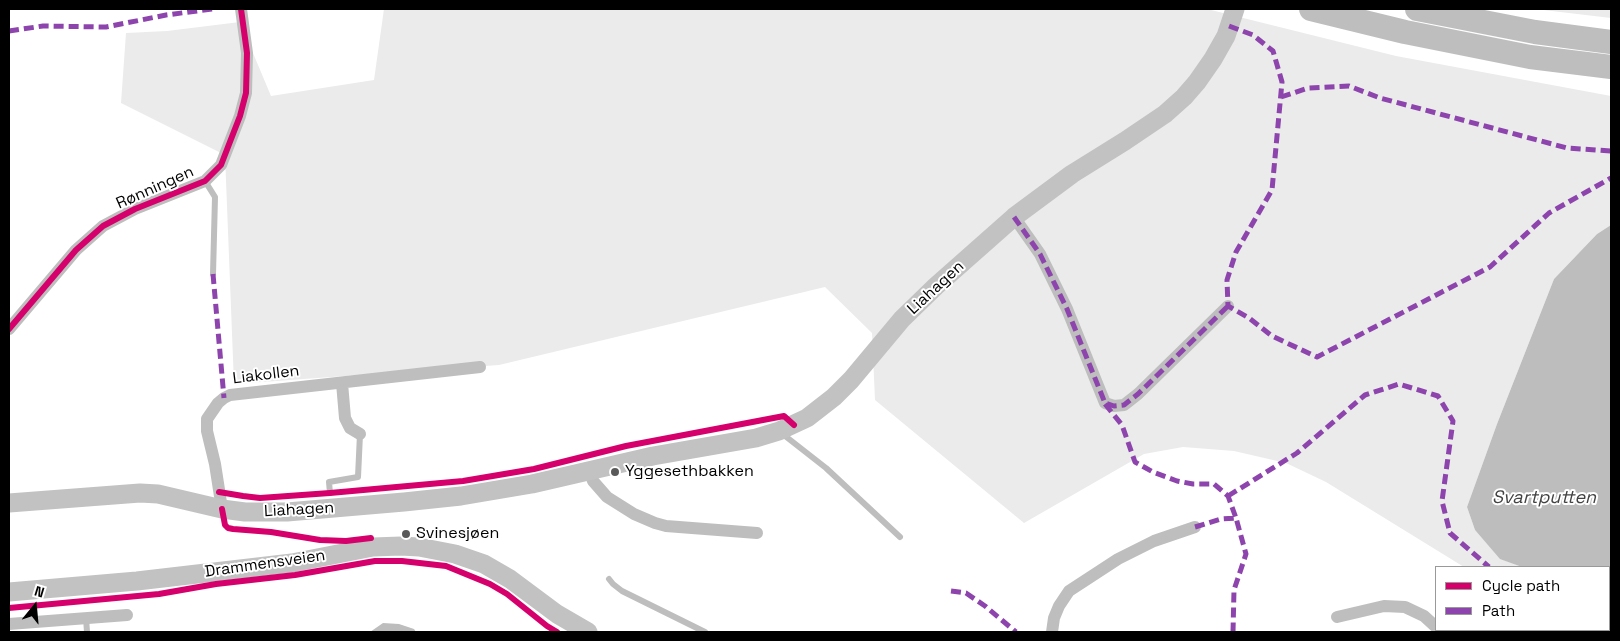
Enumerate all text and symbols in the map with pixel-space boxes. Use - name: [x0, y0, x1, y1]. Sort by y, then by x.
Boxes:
- street label: Rønningen: [113, 162, 197, 214]
- street label: Liahagen: [904, 257, 968, 319]
- street label: Liakollen: [232, 361, 300, 389]
- place label: Yggesethbakken: [625, 462, 754, 482]
- marker: Yggesethbakken: [609, 466, 621, 478]
- water label: Svartputten: [1492, 487, 1596, 509]
- street label: Liahagen: [263, 499, 335, 521]
- place label: Svinesjøen: [416, 524, 499, 544]
- marker: Svinesjøen: [400, 528, 412, 540]
- street label: Drammensveien: [204, 546, 326, 582]
- legend: [1435, 566, 1610, 631]
- text: Cycle path: [1482, 576, 1560, 595]
- north arrow: [10, 581, 60, 631]
- text: N: [32, 582, 46, 602]
- text: Path: [1482, 601, 1515, 620]

